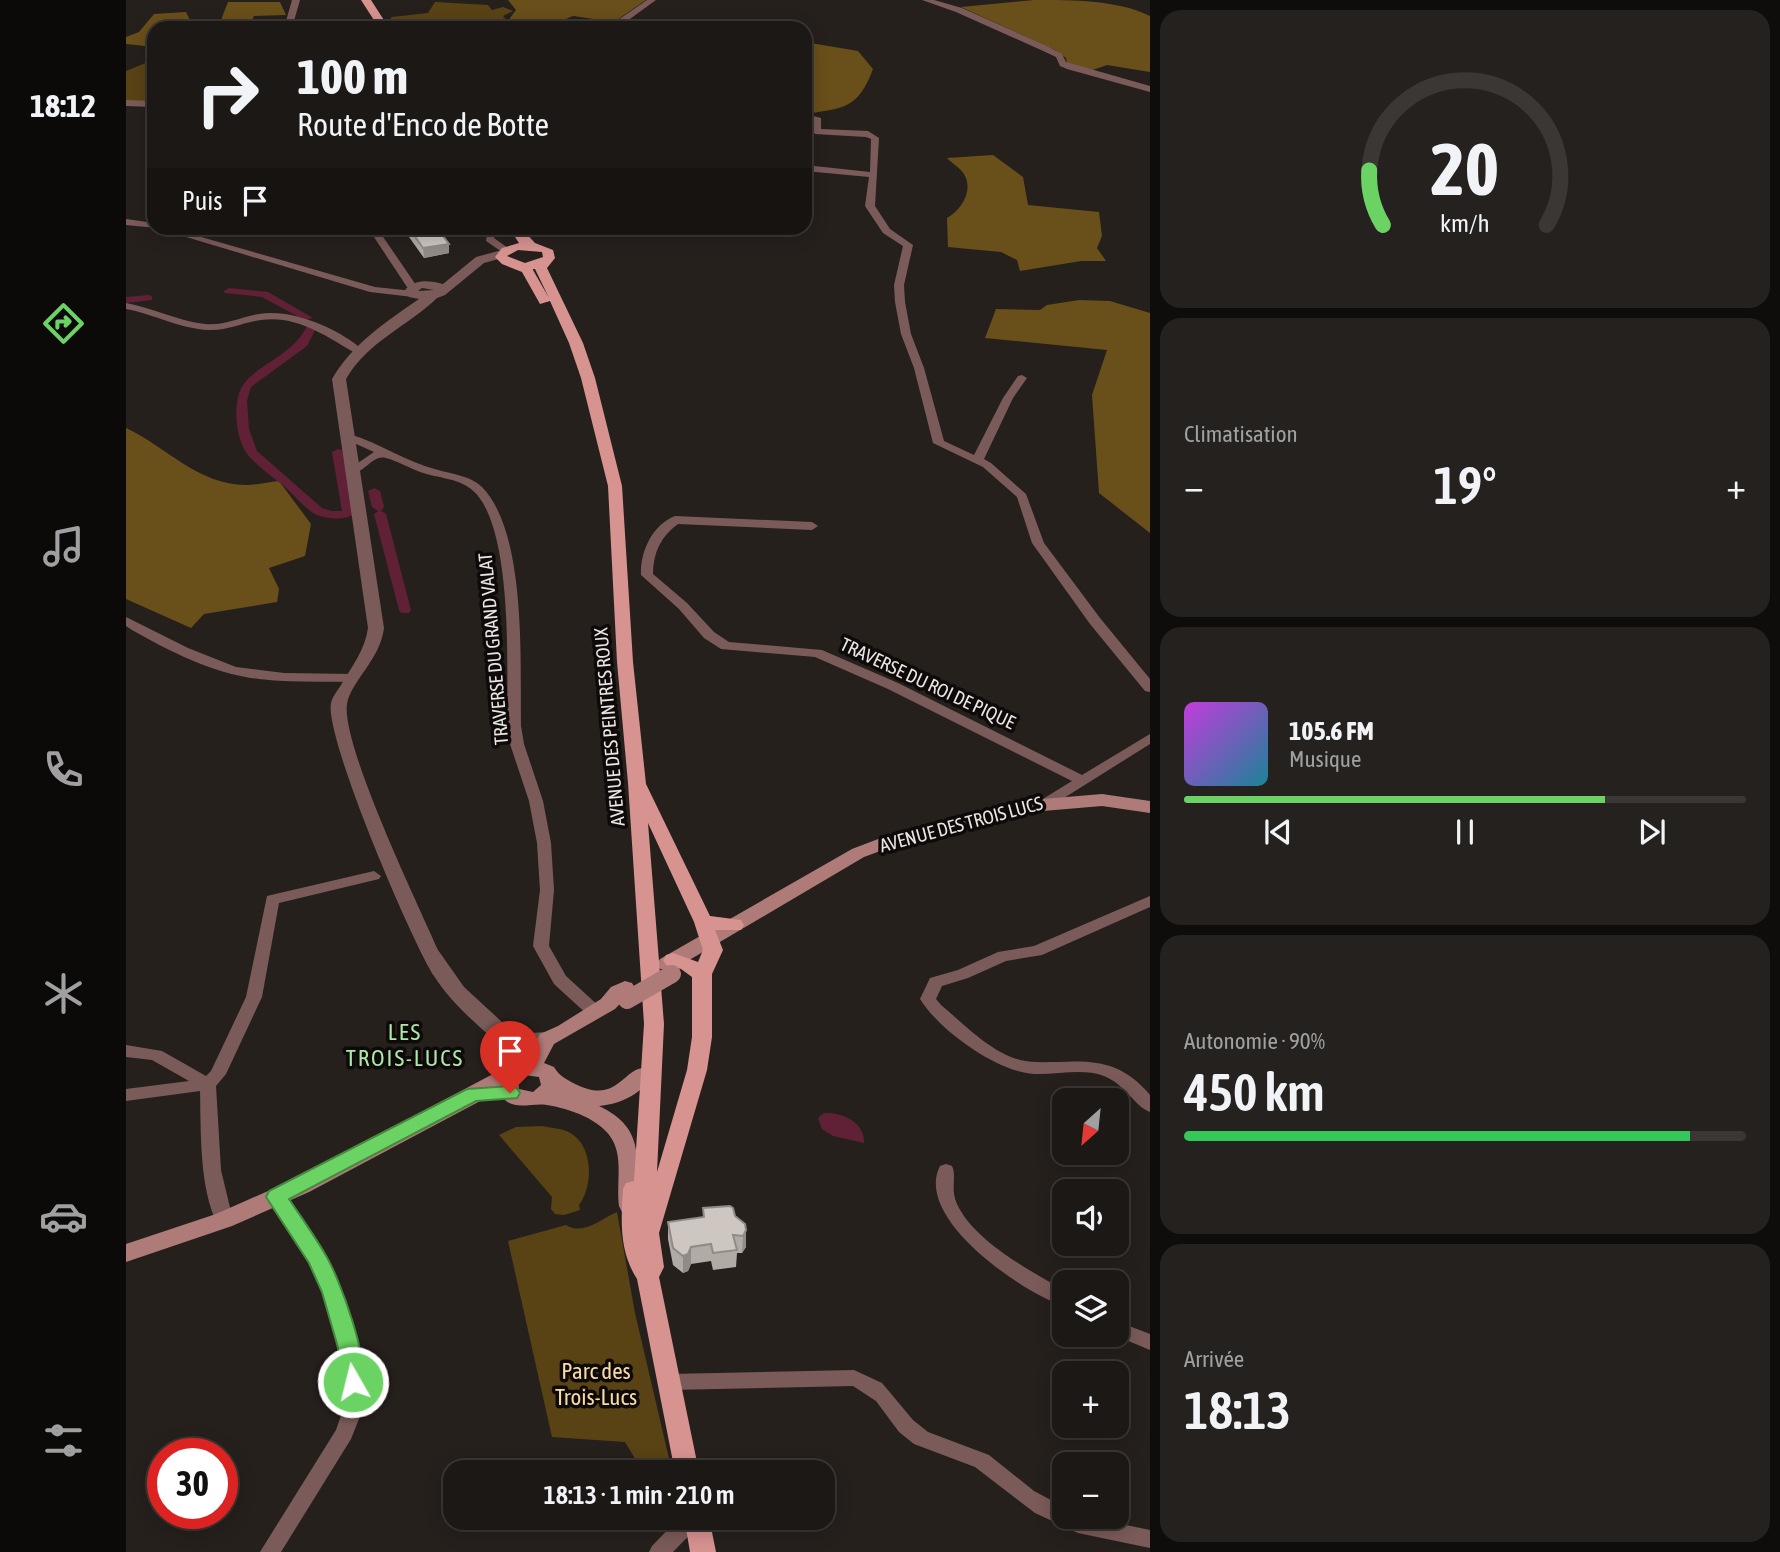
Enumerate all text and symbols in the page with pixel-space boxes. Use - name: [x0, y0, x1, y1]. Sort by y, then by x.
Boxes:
- text: 100 m: [297, 48, 408, 104]
- icon: right: [182, 49, 273, 140]
- text: 18:12: [30, 87, 96, 124]
- text: Route d'Enco de Botte: [297, 106, 549, 143]
- text: 20: [1431, 128, 1499, 211]
- icon: arrive: [236, 182, 274, 220]
- text: Puis: [182, 186, 222, 216]
- text: km/h: [1440, 209, 1490, 237]
- icon: directions: [39, 299, 88, 348]
- text: Climatisation: [1184, 421, 1298, 447]
- text: 19°: [1433, 455, 1497, 515]
- text: −: [1184, 464, 1204, 507]
- text: +: [1726, 464, 1746, 507]
- icon: music: [39, 522, 88, 571]
- street label: TRAVERSE DU GRAND VALAT: [474, 551, 512, 746]
- street label: AVENUE DES PEINTRES ROUX: [589, 627, 629, 827]
- street label: TRAVERSE DU ROI DE PIQUE: [837, 633, 1019, 733]
- text: 105.6 FM: [1289, 716, 1374, 746]
- icon: phone: [39, 745, 88, 794]
- text: Musique: [1289, 746, 1361, 772]
- street label: AVENUE DES TROIS LUCS: [877, 792, 1045, 856]
- icon: previous: [1259, 813, 1297, 851]
- icon: pause: [1446, 813, 1484, 851]
- icon: next: [1633, 813, 1671, 851]
- icon: climate: [39, 969, 88, 1018]
- district label: LES TROIS-LUCS: [346, 1019, 464, 1071]
- pin: [480, 1021, 540, 1093]
- text: Autonomie · 90%: [1184, 1028, 1325, 1054]
- icon: arrive: [491, 1032, 529, 1070]
- text: 450 km: [1184, 1062, 1325, 1122]
- north arrow: [1052, 1088, 1129, 1166]
- map controls: [1052, 1088, 1129, 1529]
- button: sound: [1052, 1179, 1129, 1256]
- icon: car: [39, 1192, 88, 1241]
- button: layers: [1052, 1270, 1129, 1347]
- position arrow: [316, 1345, 390, 1419]
- text: Arrivée: [1184, 1346, 1244, 1372]
- park label: Parc des Trois-Lucs: [555, 1358, 637, 1410]
- button: +: [1052, 1361, 1129, 1438]
- text: 18:13: [1184, 1380, 1291, 1440]
- icon: filters: [39, 1416, 88, 1465]
- speed limit sign: 30: [147, 1438, 238, 1529]
- button: −: [1052, 1452, 1129, 1529]
- text: 18:13 · 1 min · 210 m: [544, 1480, 734, 1510]

